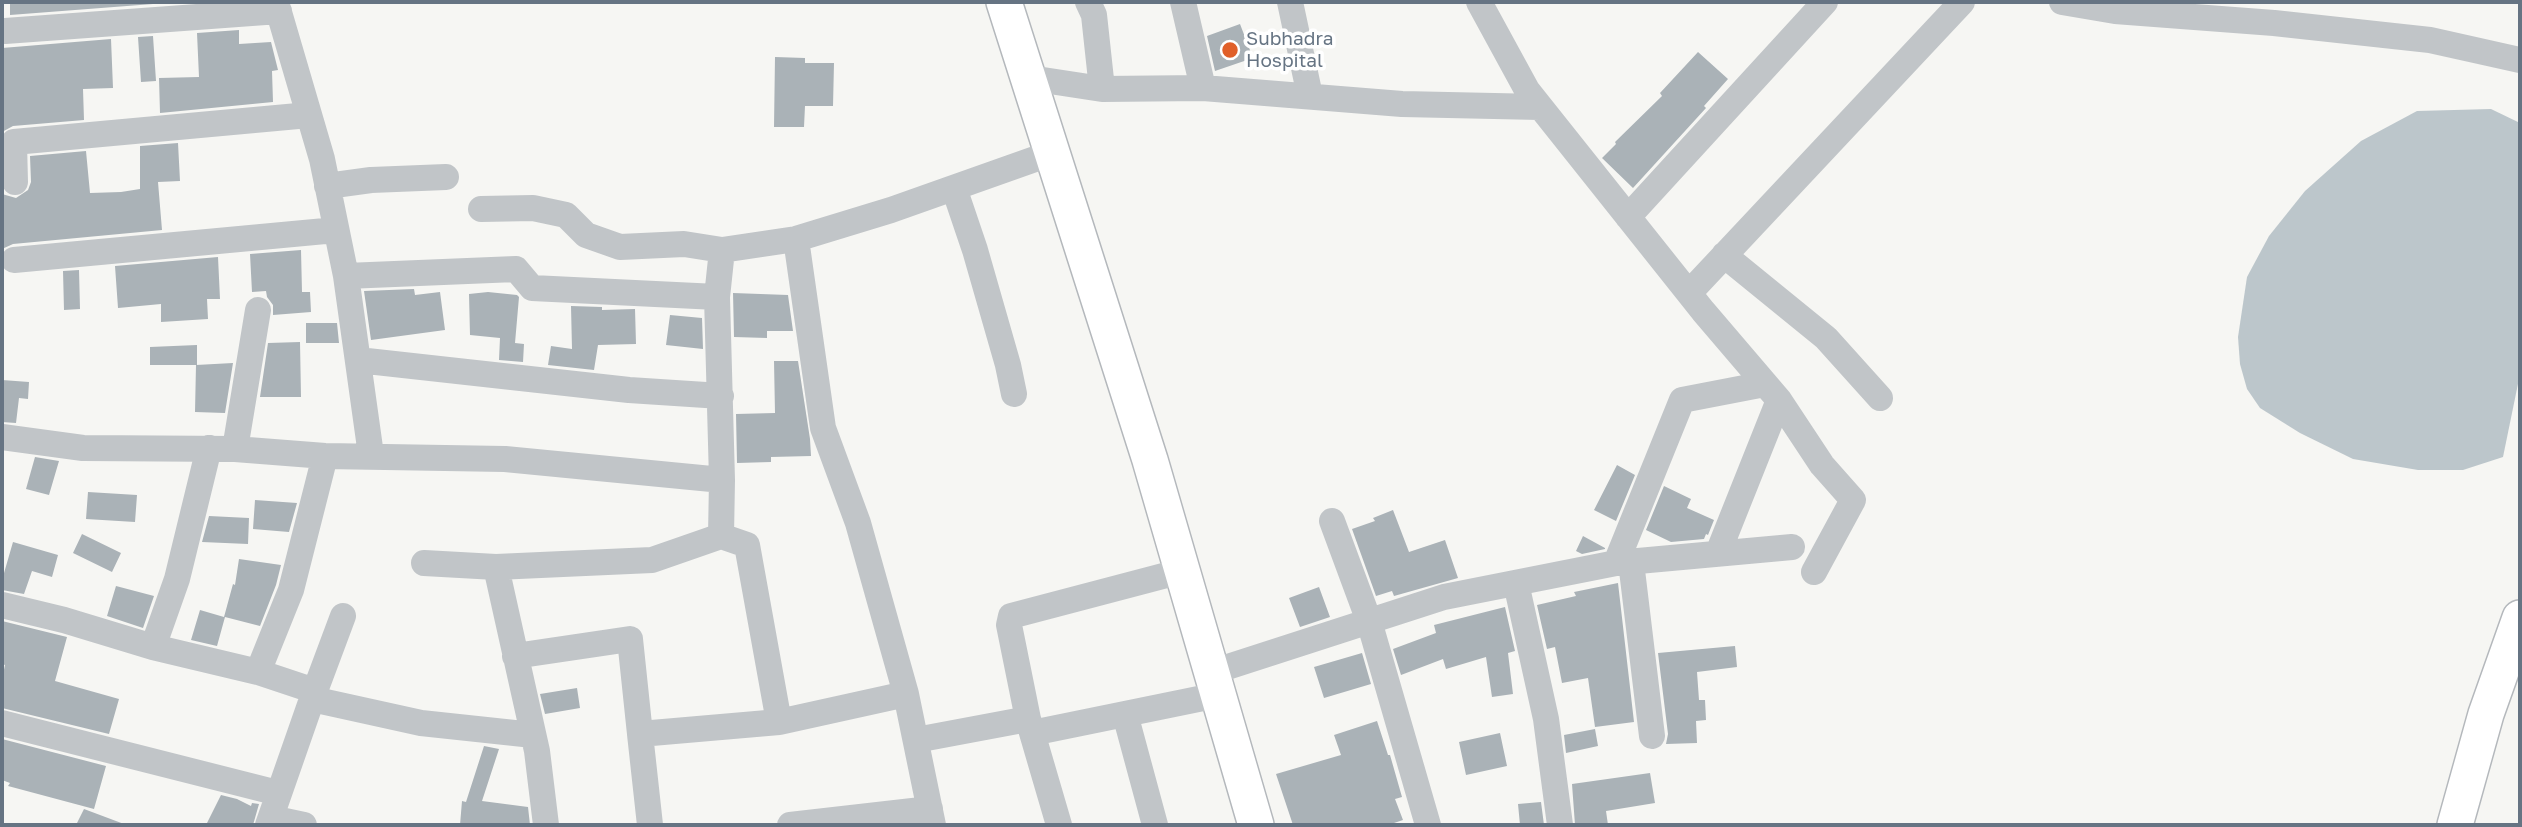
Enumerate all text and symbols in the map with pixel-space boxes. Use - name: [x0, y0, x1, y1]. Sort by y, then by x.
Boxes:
- place label: Subhadra Hospital: [1246, 28, 1333, 72]
- marker: Subhadra Hospital: [1220, 40, 1240, 60]

